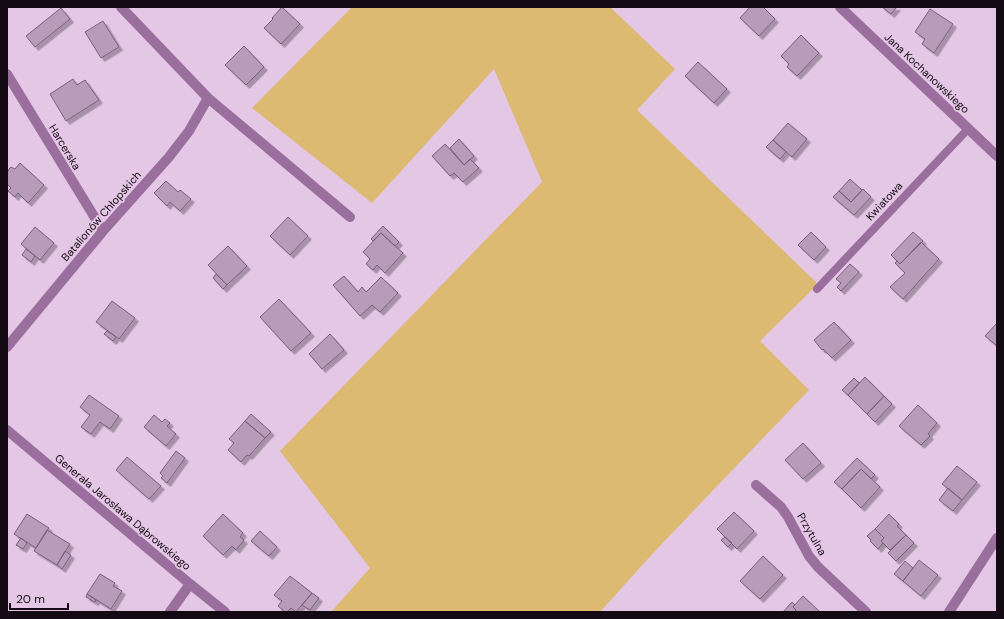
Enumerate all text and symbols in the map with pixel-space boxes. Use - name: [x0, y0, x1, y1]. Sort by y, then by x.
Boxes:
- street label: Jana Kochanowskiego: [882, 30, 972, 116]
- street label: Harcerska: [46, 122, 84, 172]
- street label: Batalionów Chłopskich: [58, 168, 144, 264]
- street label: Kwiatowa: [863, 179, 905, 223]
- street label: Generała Jarosława Dąbrowskiego: [52, 451, 194, 573]
- street label: Przytulna: [794, 510, 830, 558]
- scale bar: [10, 585, 68, 611]
- text: 20 m: [16, 591, 45, 607]

